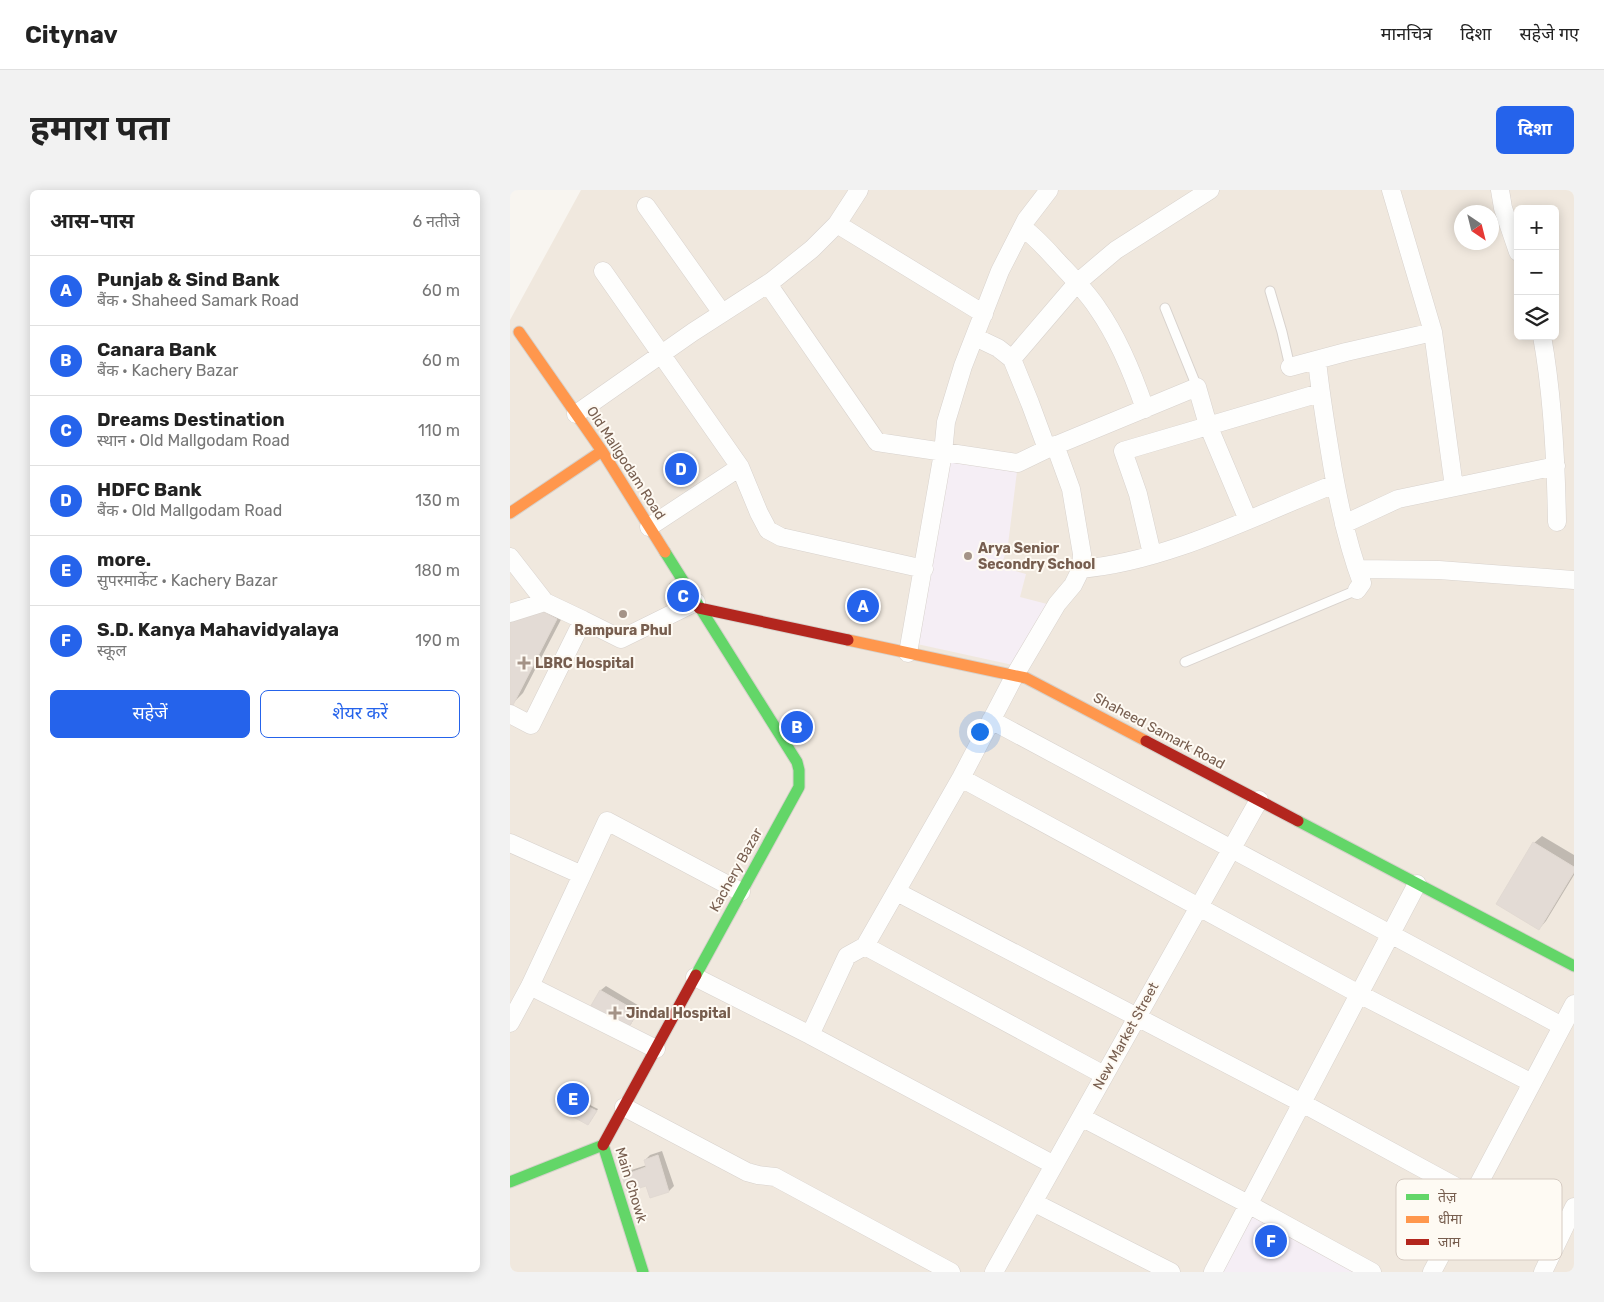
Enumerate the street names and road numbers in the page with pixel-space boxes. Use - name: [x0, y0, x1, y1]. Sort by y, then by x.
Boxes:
- street label: Old Mallgodam Road: [583, 403, 669, 523]
- street label: Shaheed Samark Road: [1090, 689, 1228, 773]
- street label: Kachery Bazar: [706, 824, 766, 915]
- street label: New Market Street: [1089, 979, 1163, 1093]
- street label: Main Chowk: [611, 1145, 651, 1226]

